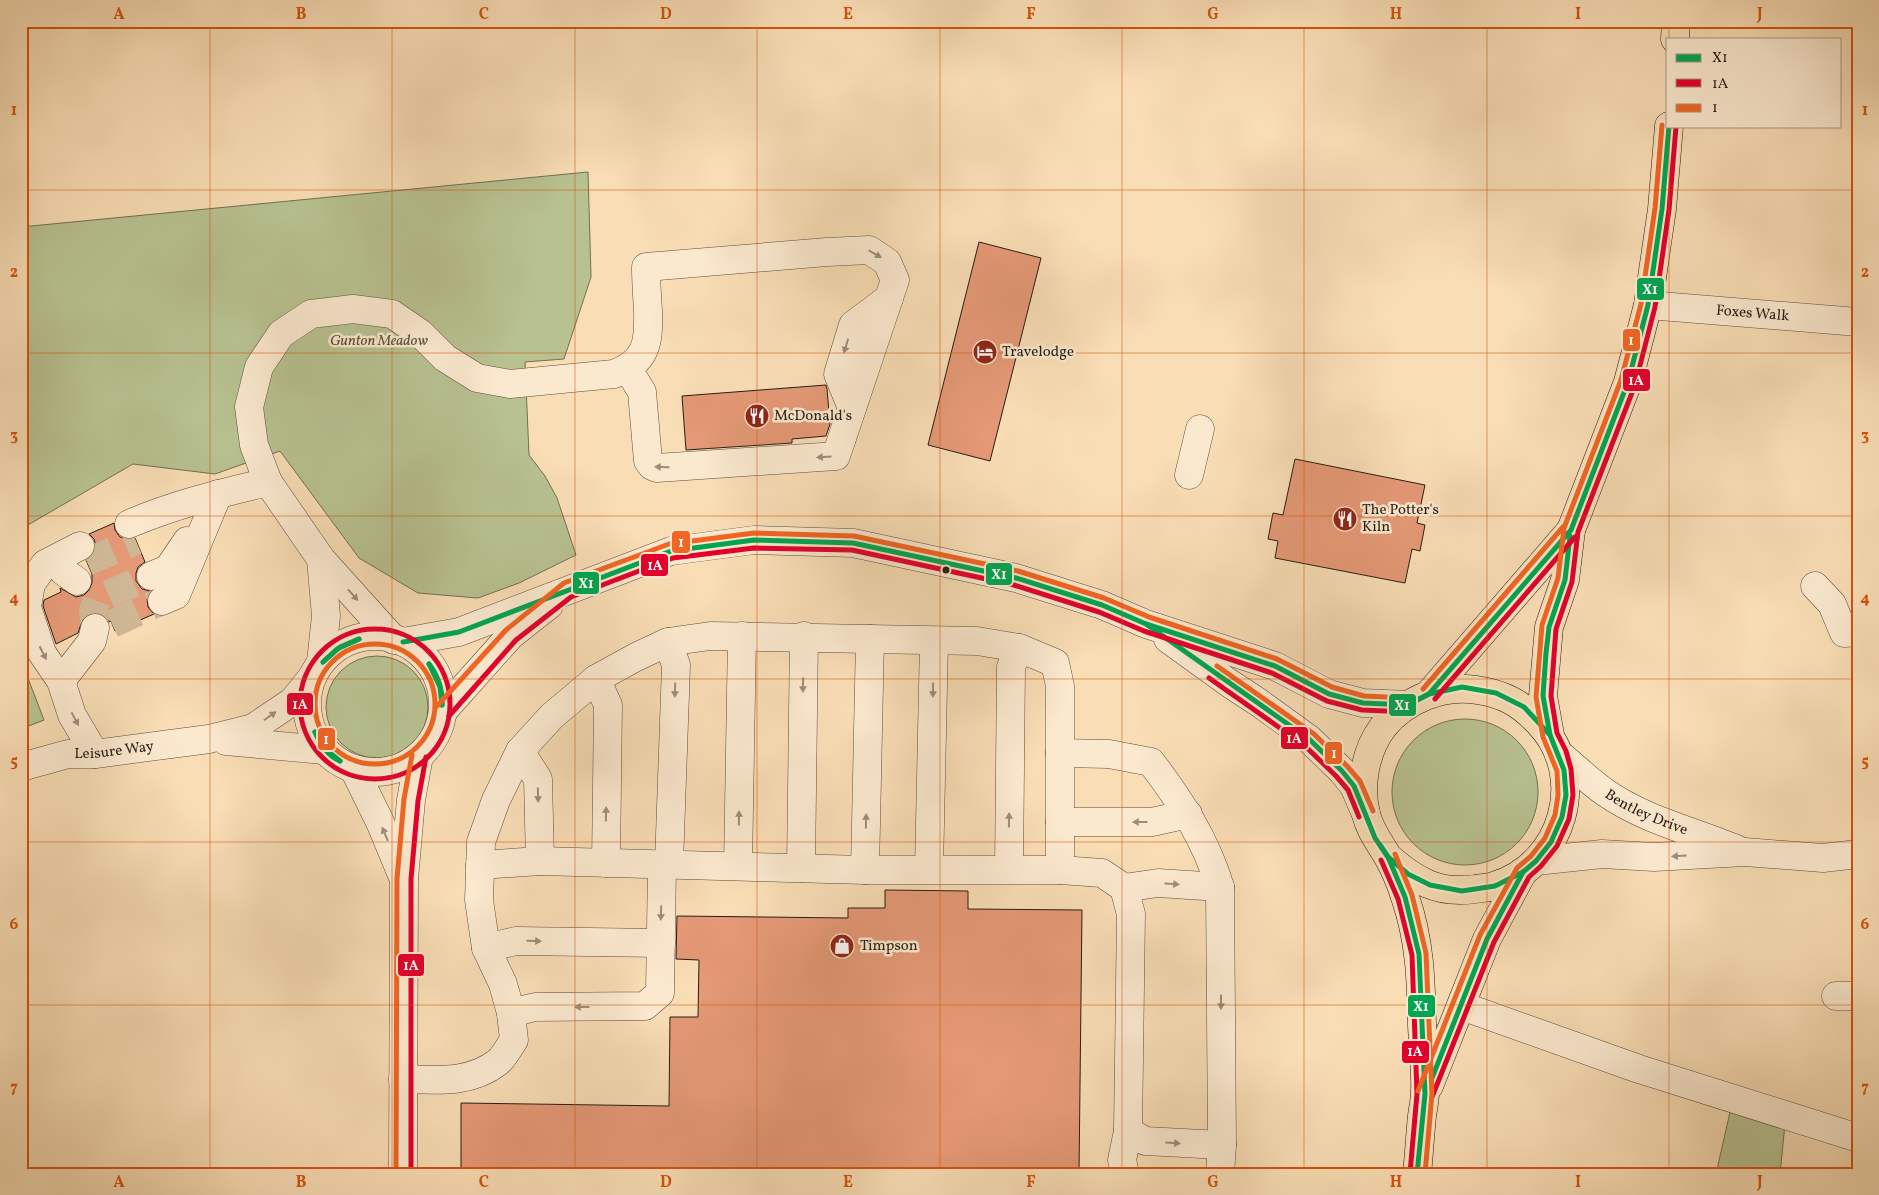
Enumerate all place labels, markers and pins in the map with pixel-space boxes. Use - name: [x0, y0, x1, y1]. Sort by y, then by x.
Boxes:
- hotel icon: Travelodge: [972, 339, 998, 365]
- place label: Travelodge: [1002, 342, 1074, 363]
- restaurant icon: McDonald's: [744, 403, 770, 429]
- place label: McDonald's: [774, 406, 852, 427]
- place label: The Potter's Kiln: [1362, 500, 1439, 538]
- restaurant icon: The Potter's Kiln: [1332, 506, 1358, 532]
- unlabelled marker: [941, 565, 951, 575]
- shop icon: Timpson: [829, 933, 855, 959]
- place label: Timpson: [860, 936, 918, 957]

